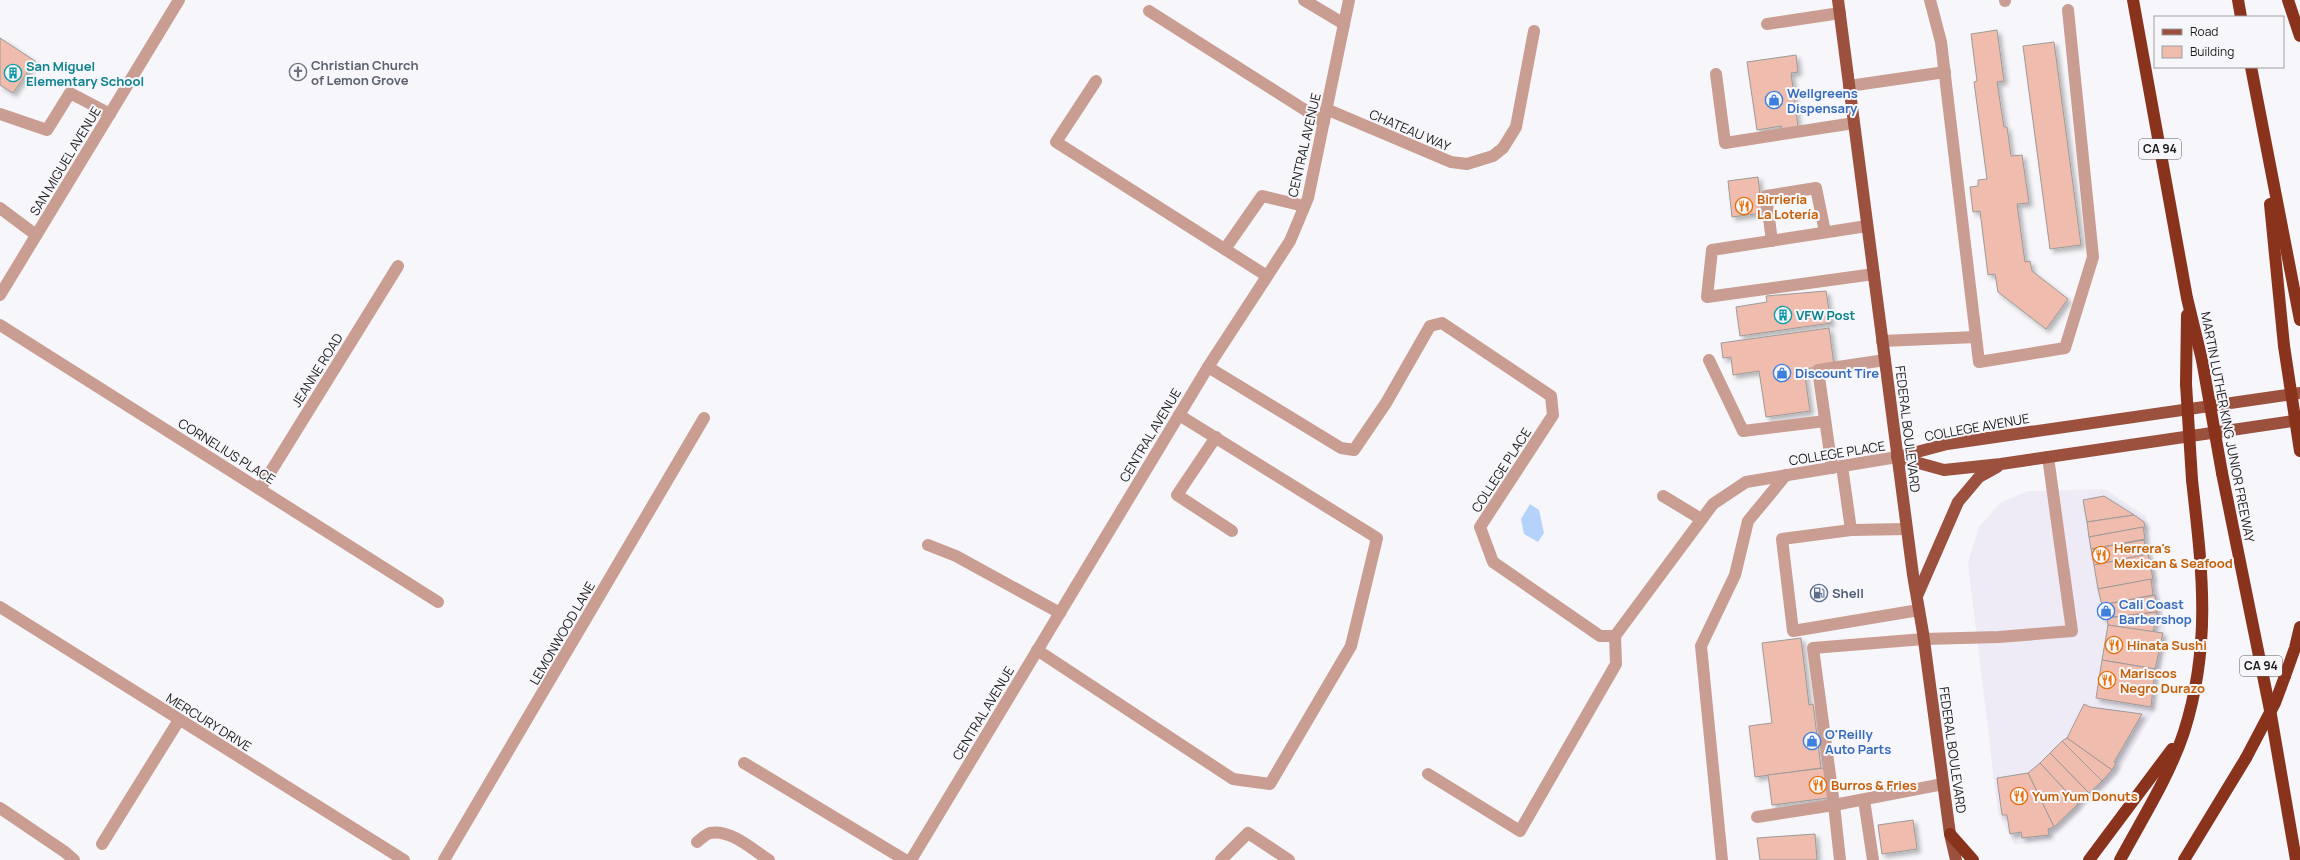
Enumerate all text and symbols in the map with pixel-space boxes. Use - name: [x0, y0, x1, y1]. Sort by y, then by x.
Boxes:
- legend: [2154, 16, 2284, 68]
- text: Road: [2190, 23, 2218, 40]
- text: Building: [2190, 43, 2234, 60]
- place label: Christian Church of Lemon Grove: [311, 56, 419, 89]
- place label: San Miguel Elementary School: [26, 57, 144, 90]
- church icon: Christian Church of Lemon Grove: [288, 62, 308, 82]
- building icon: San Miguel Elementary School: [3, 63, 23, 83]
- place label: Wellgreens Dispensary: [1787, 84, 1858, 117]
- shop icon: Wellgreens Dispensary: [1764, 90, 1784, 110]
- street label: CENTRAL AVENUE: [1283, 91, 1325, 199]
- street label: SAN MIGUEL AVENUE: [25, 103, 105, 219]
- street label: CHATEAU WAY: [1367, 105, 1454, 155]
- road number: CA 94: [2139, 139, 2181, 159]
- place label: Birrieria La Lotería: [1757, 190, 1818, 223]
- restaurant icon: Birrieria La Lotería: [1734, 196, 1754, 216]
- building icon: VFW Post: [1773, 305, 1793, 325]
- place label: VFW Post: [1796, 306, 1856, 324]
- street label: MARTIN LUTHER KING JUNIOR FREEWAY: [2197, 310, 2259, 545]
- street label: JEANNE ROAD: [287, 329, 347, 410]
- shop icon: Discount Tire: [1772, 363, 1792, 383]
- place label: Discount Tire: [1795, 364, 1879, 382]
- street label: FEDERAL BOULEVARD: [1891, 364, 1925, 494]
- street label: CENTRAL AVENUE: [1115, 385, 1185, 485]
- street label: COLLEGE AVENUE: [1923, 409, 2031, 445]
- street label: CORNELIUS PLACE: [175, 414, 279, 488]
- street label: COLLEGE PLACE: [1467, 424, 1535, 516]
- street label: COLLEGE PLACE: [1788, 436, 1886, 470]
- place label: Herrera's Mexican & Seafood: [2114, 539, 2233, 572]
- restaurant icon: Herrera's Mexican & Seafood: [2091, 545, 2111, 565]
- street label: LEMONWOOD LANE: [525, 578, 599, 688]
- fuel station icon: Shell: [1809, 583, 1829, 603]
- place label: Shell: [1832, 584, 1864, 602]
- place label: Cali Coast Barbershop: [2119, 595, 2192, 628]
- shop icon: Cali Coast Barbershop: [2096, 601, 2116, 621]
- restaurant icon: Hinata Sushi: [2104, 635, 2124, 655]
- place label: Hinata Sushi: [2127, 636, 2207, 654]
- road number: CA 94: [2240, 656, 2282, 676]
- street label: CENTRAL AVENUE: [948, 663, 1018, 763]
- place label: Mariscos Negro Durazo: [2120, 664, 2205, 697]
- restaurant icon: Mariscos Negro Durazo: [2097, 670, 2117, 690]
- street label: FEDERAL BOULEVARD: [1935, 685, 1971, 815]
- street label: MERCURY DRIVE: [163, 689, 255, 755]
- place label: O'Reilly Auto Parts: [1825, 725, 1891, 758]
- shop icon: O'Reilly Auto Parts: [1802, 731, 1822, 751]
- restaurant icon: Burros & Fries: [1808, 775, 1828, 795]
- place label: Burros & Fries: [1831, 776, 1917, 794]
- restaurant icon: Yum Yum Donuts: [2009, 786, 2029, 806]
- place label: Yum Yum Donuts: [2032, 787, 2138, 805]

